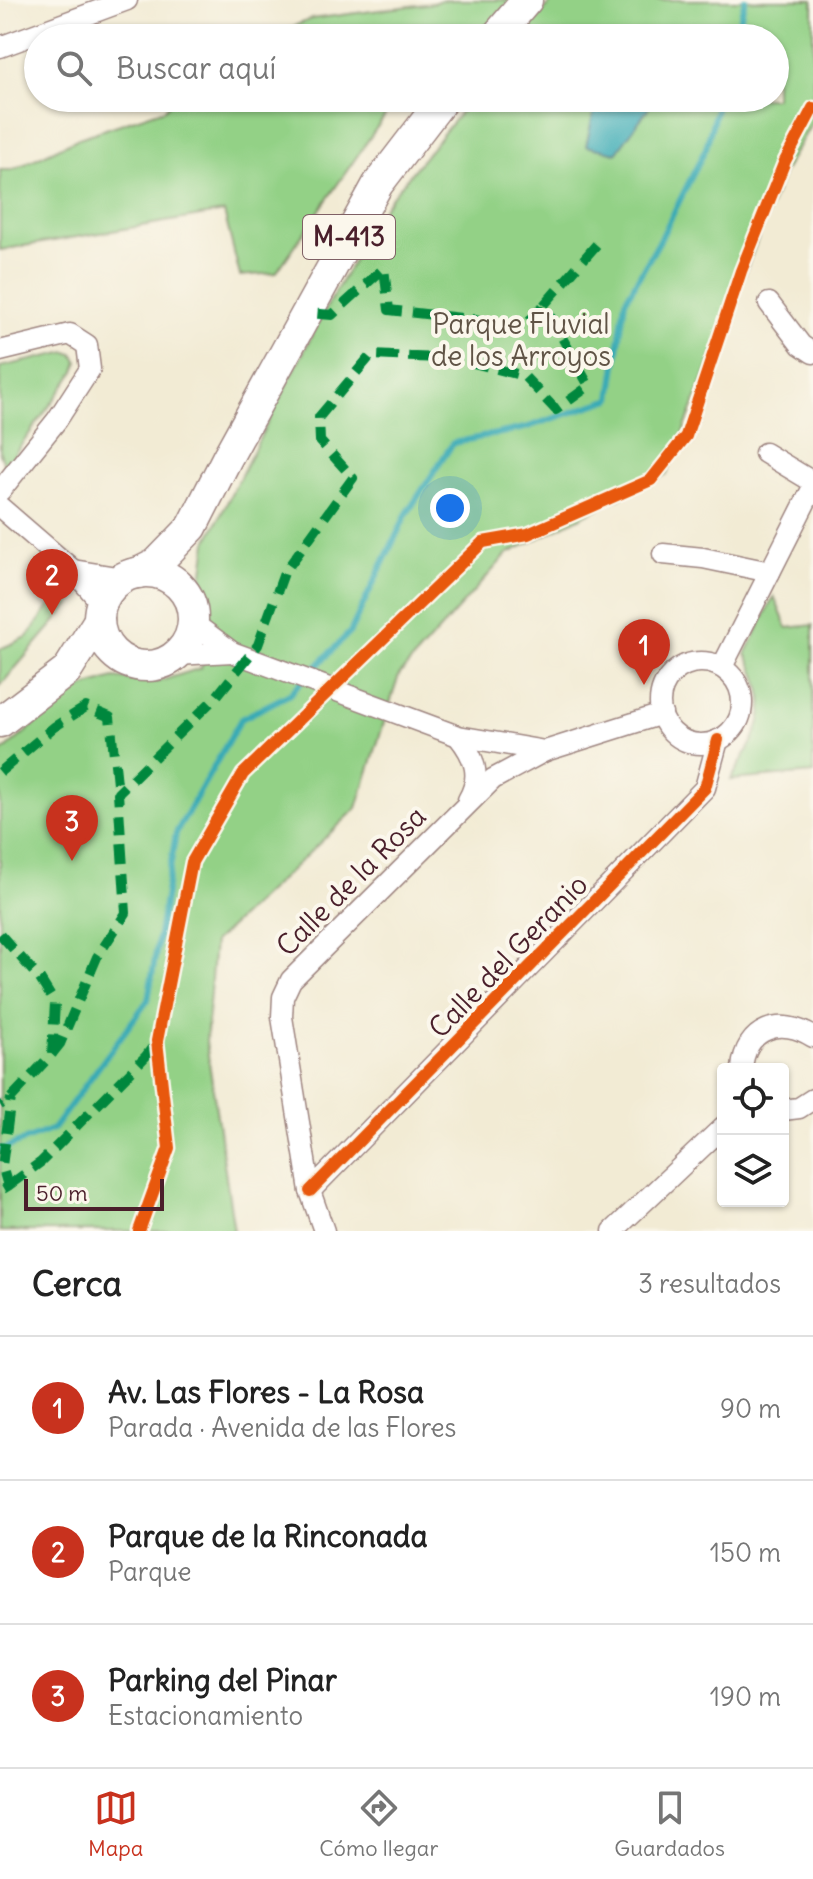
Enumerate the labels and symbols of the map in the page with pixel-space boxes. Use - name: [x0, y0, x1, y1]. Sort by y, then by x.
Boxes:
- road number: M-413: [303, 215, 395, 259]
- park label: Parque Fluvial de los Arroyos: [431, 306, 611, 374]
- your location: [430, 488, 470, 528]
- pin: 2: [26, 549, 78, 615]
- pin: 1: [618, 619, 670, 685]
- pin: 3: [46, 795, 98, 861]
- street label: Calle de la Rosa: [268, 798, 434, 964]
- street label: Calle del Geranio: [421, 867, 595, 1045]
- scale bar: [24, 1175, 164, 1211]

